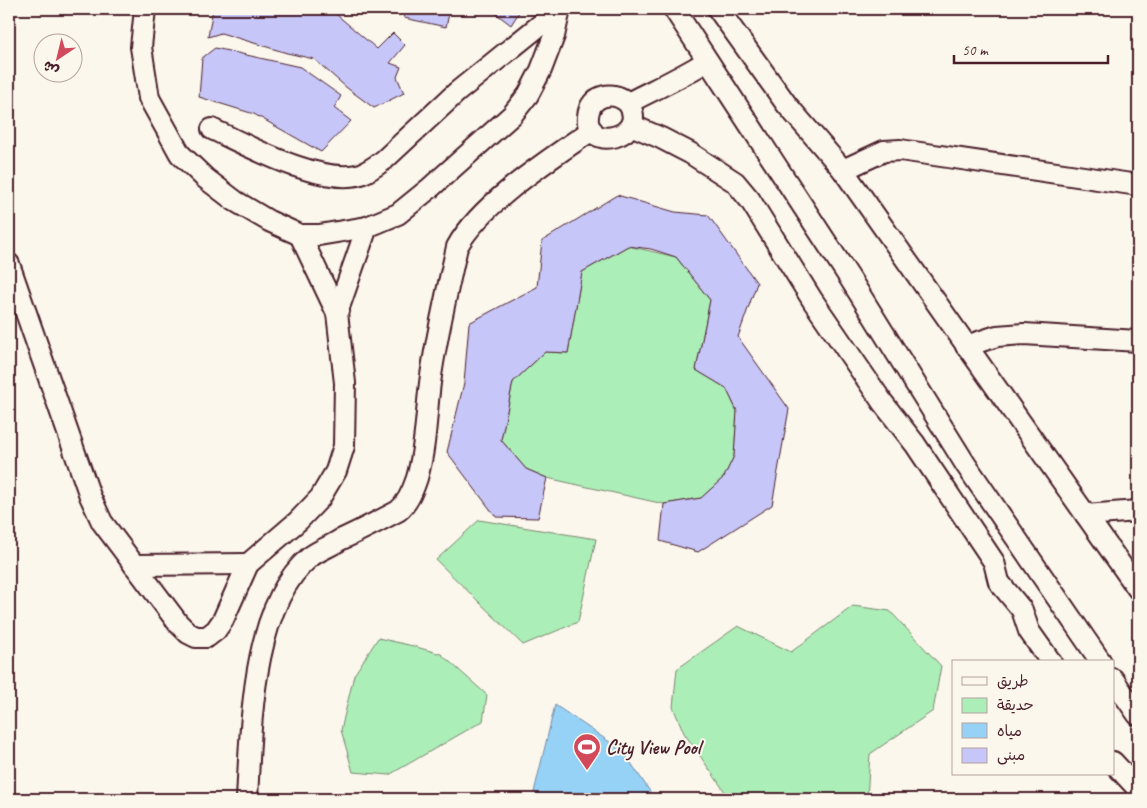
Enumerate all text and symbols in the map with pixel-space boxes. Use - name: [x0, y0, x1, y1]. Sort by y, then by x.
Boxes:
- north arrow: [32, 32, 82, 82]
- scale bar: [954, 32, 1108, 64]
- text: 50 m: [962, 41, 989, 60]
- text: ش: [40, 57, 62, 80]
- legend: [952, 660, 1114, 776]
- text: طريق: [997, 672, 1029, 691]
- text: حديقة: [997, 696, 1034, 715]
- text: مياه: [997, 722, 1022, 741]
- sports icon: City View Pool: [572, 732, 602, 771]
- place label: City View Pool: [606, 735, 705, 761]
- text: مبنى: [997, 746, 1025, 765]

